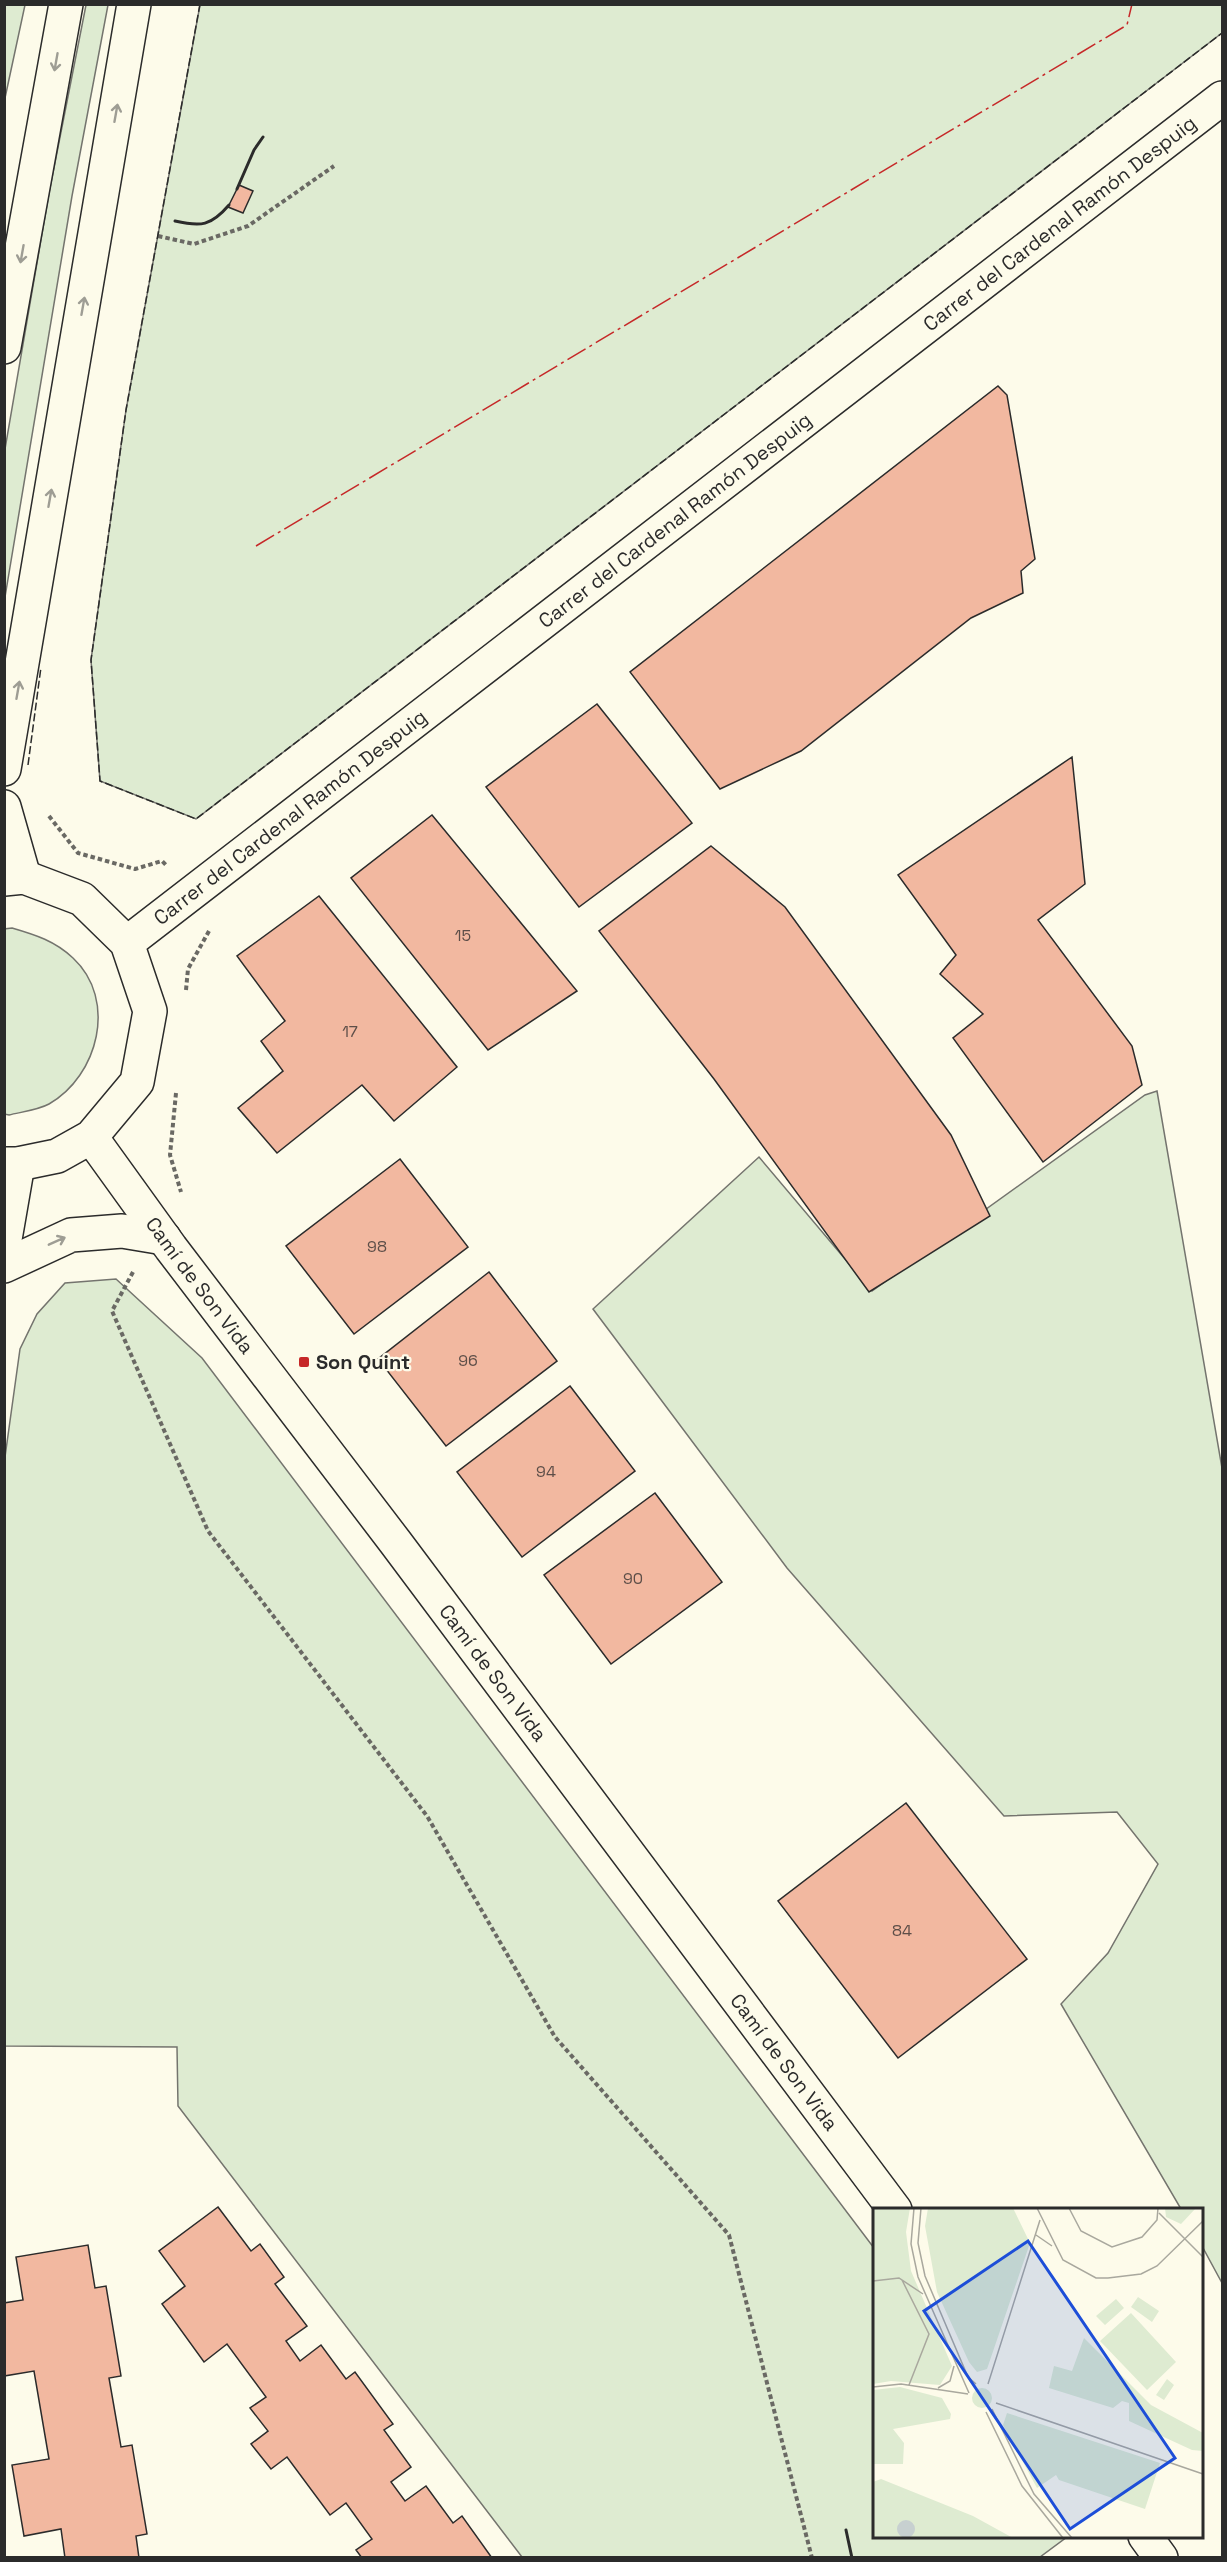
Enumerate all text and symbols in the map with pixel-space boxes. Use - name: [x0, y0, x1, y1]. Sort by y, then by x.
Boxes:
- one-way arrow: [50, 52, 61, 71]
- one-way arrow: [111, 104, 122, 124]
- street label: Carrer del Cardenal Ramón Despuig: [918, 110, 1201, 337]
- one-way arrow: [16, 244, 27, 263]
- one-way arrow: [78, 296, 89, 316]
- street label: Carrer del Cardenal Ramón Despuig: [533, 407, 817, 634]
- one-way arrow: [45, 489, 56, 508]
- one-way arrow: [13, 681, 24, 701]
- street label: Carrer del Cardenal Ramón Despuig: [148, 704, 432, 931]
- house number: 15: [455, 925, 471, 946]
- house number: 17: [342, 1021, 358, 1042]
- street label: Camí de Son Vida: [140, 1212, 260, 1359]
- one-way arrow: [48, 1235, 66, 1246]
- house number: 98: [367, 1236, 387, 1257]
- place label: Son Quint: [316, 1349, 410, 1375]
- house number: 96: [458, 1350, 478, 1371]
- marker: Son Quint: [297, 1355, 311, 1369]
- house number: 94: [536, 1461, 556, 1482]
- house number: 90: [623, 1568, 643, 1589]
- street label: Camí de Son Vida: [433, 1599, 553, 1747]
- house number: 84: [892, 1920, 912, 1941]
- street label: Camí de Son Vida: [724, 1988, 844, 2136]
- inset map: [873, 2208, 1203, 2538]

